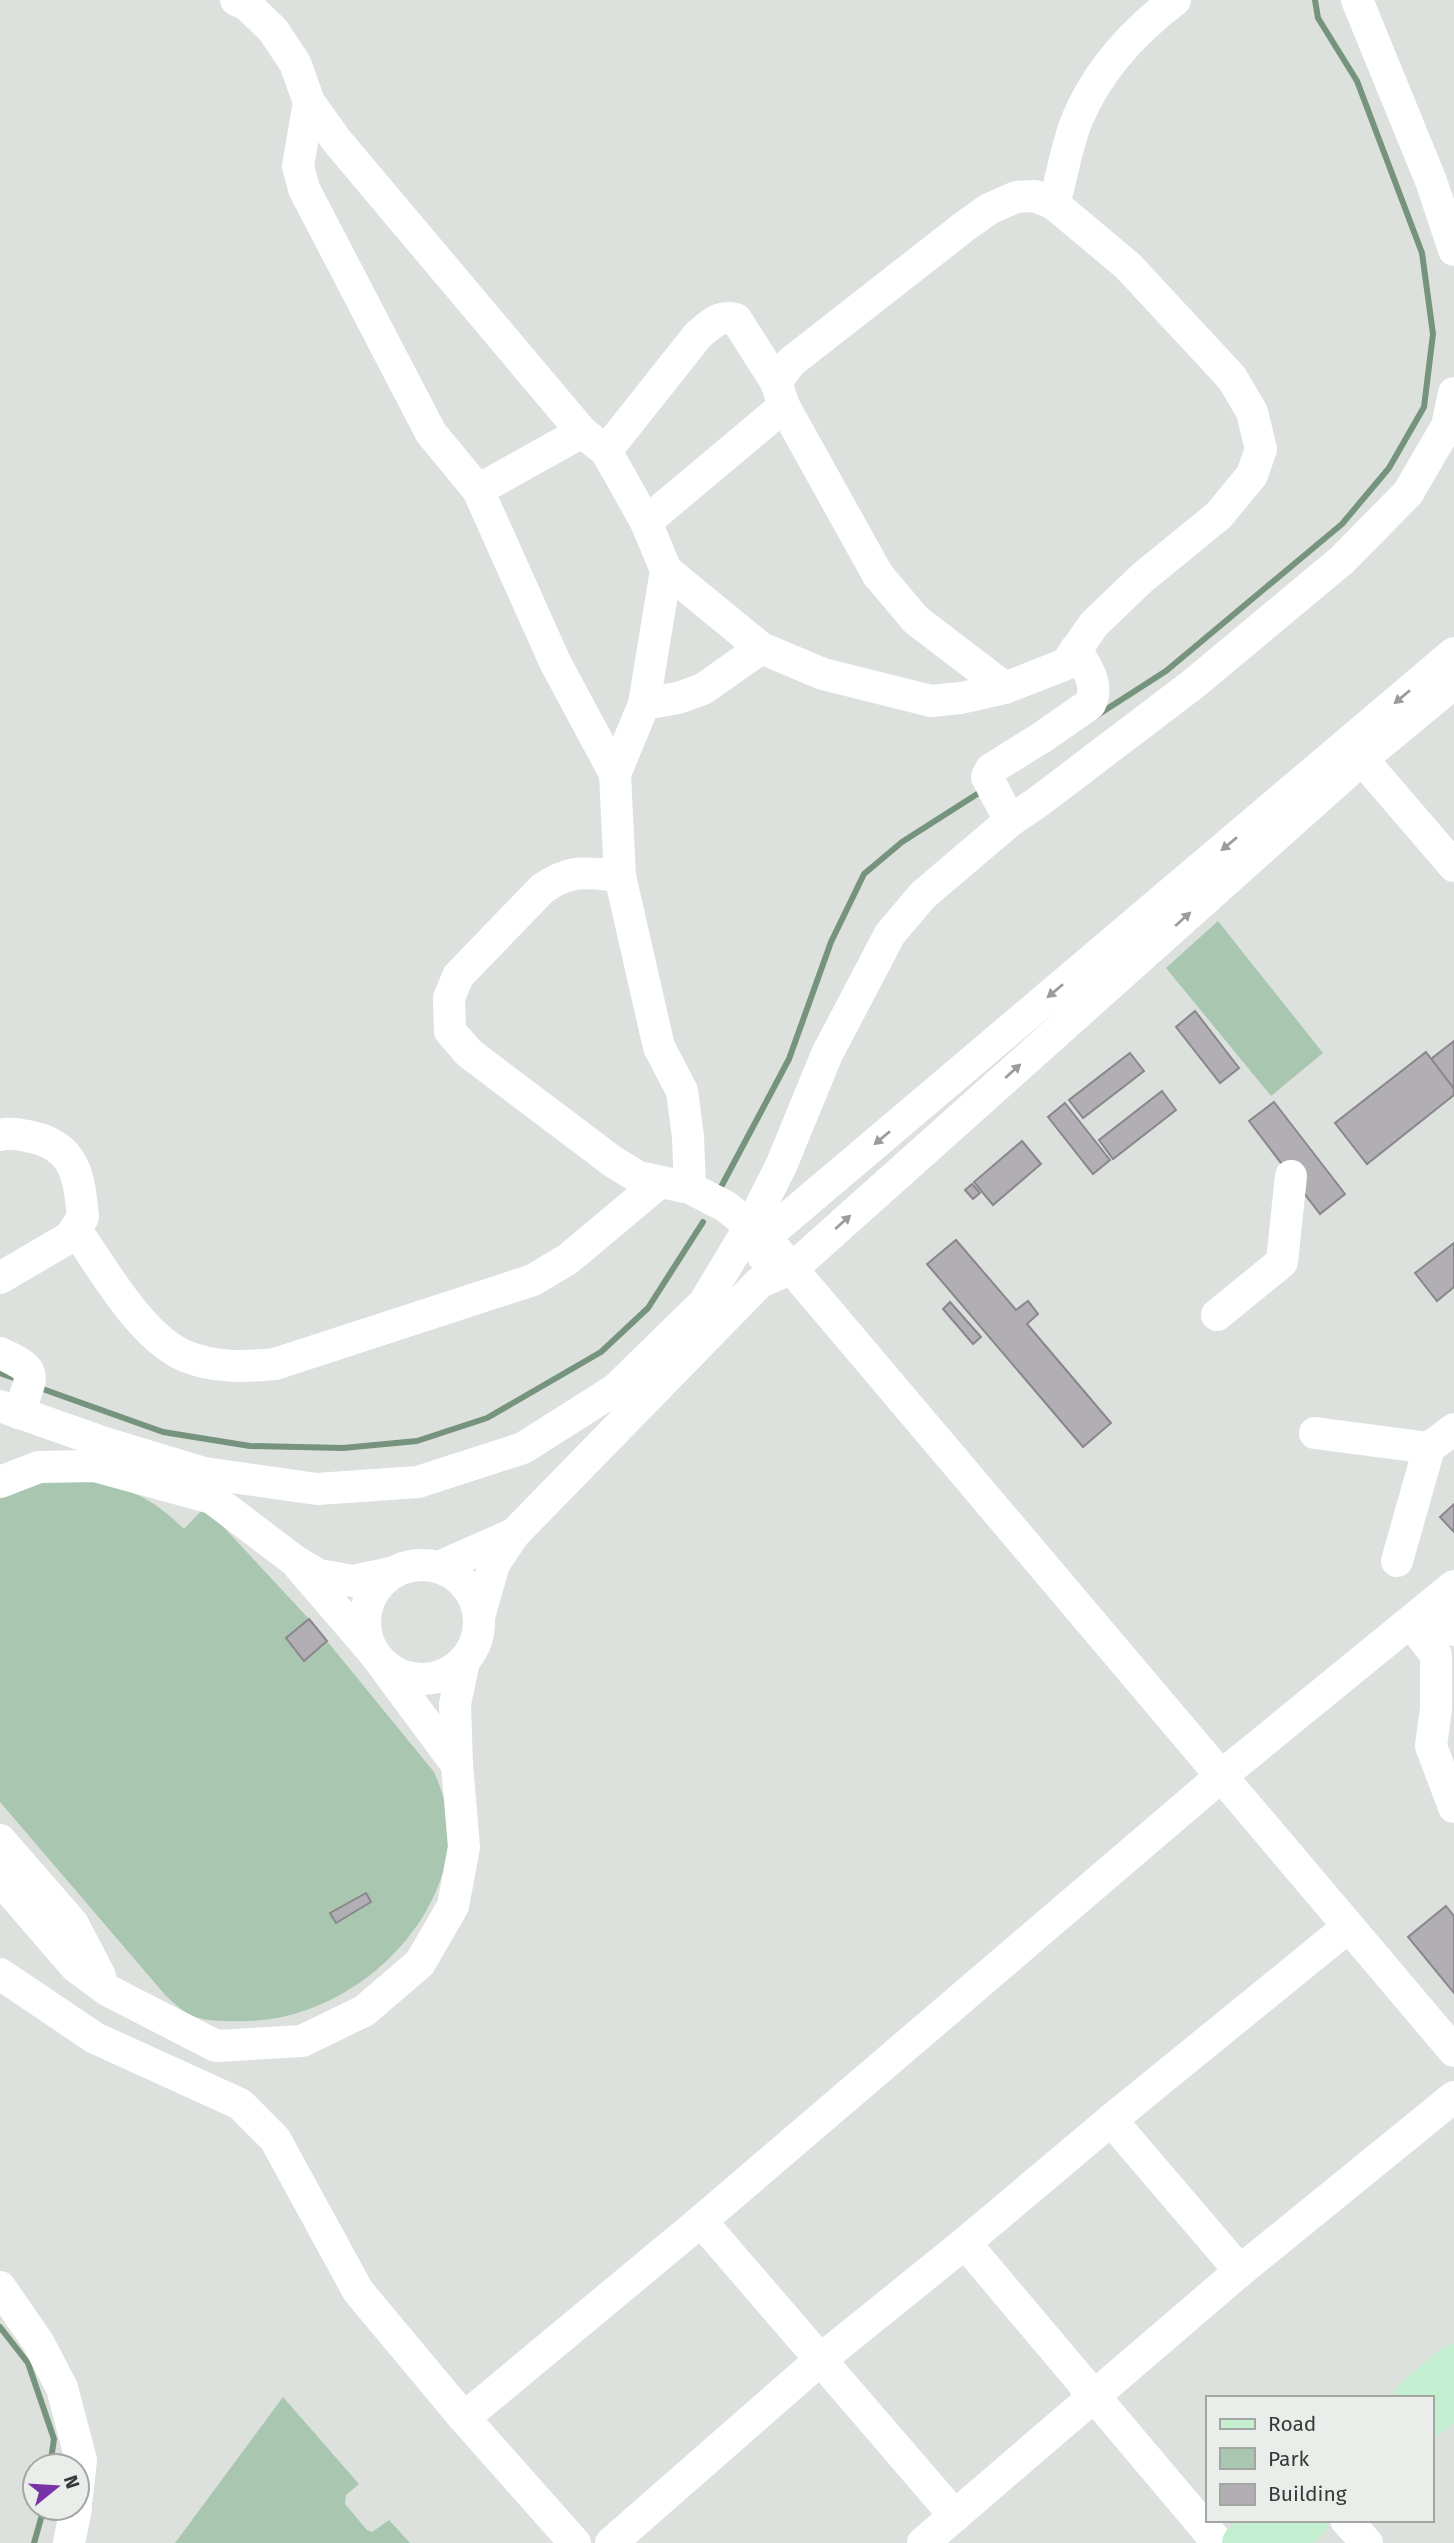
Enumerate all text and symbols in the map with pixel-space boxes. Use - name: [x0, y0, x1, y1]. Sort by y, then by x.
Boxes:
- one-way arrow: [1393, 689, 1411, 705]
- one-way arrow: [1220, 836, 1237, 851]
- one-way arrow: [1174, 911, 1192, 927]
- one-way arrow: [1046, 983, 1064, 999]
- one-way arrow: [1004, 1063, 1022, 1079]
- one-way arrow: [873, 1130, 890, 1145]
- one-way arrow: [835, 1215, 852, 1231]
- legend: [1206, 2396, 1433, 2522]
- text: Road: [1268, 2411, 1316, 2437]
- text: Park: [1268, 2446, 1310, 2472]
- north arrow: [21, 2452, 91, 2522]
- text: N: [59, 2472, 85, 2491]
- text: Building: [1268, 2481, 1347, 2507]

